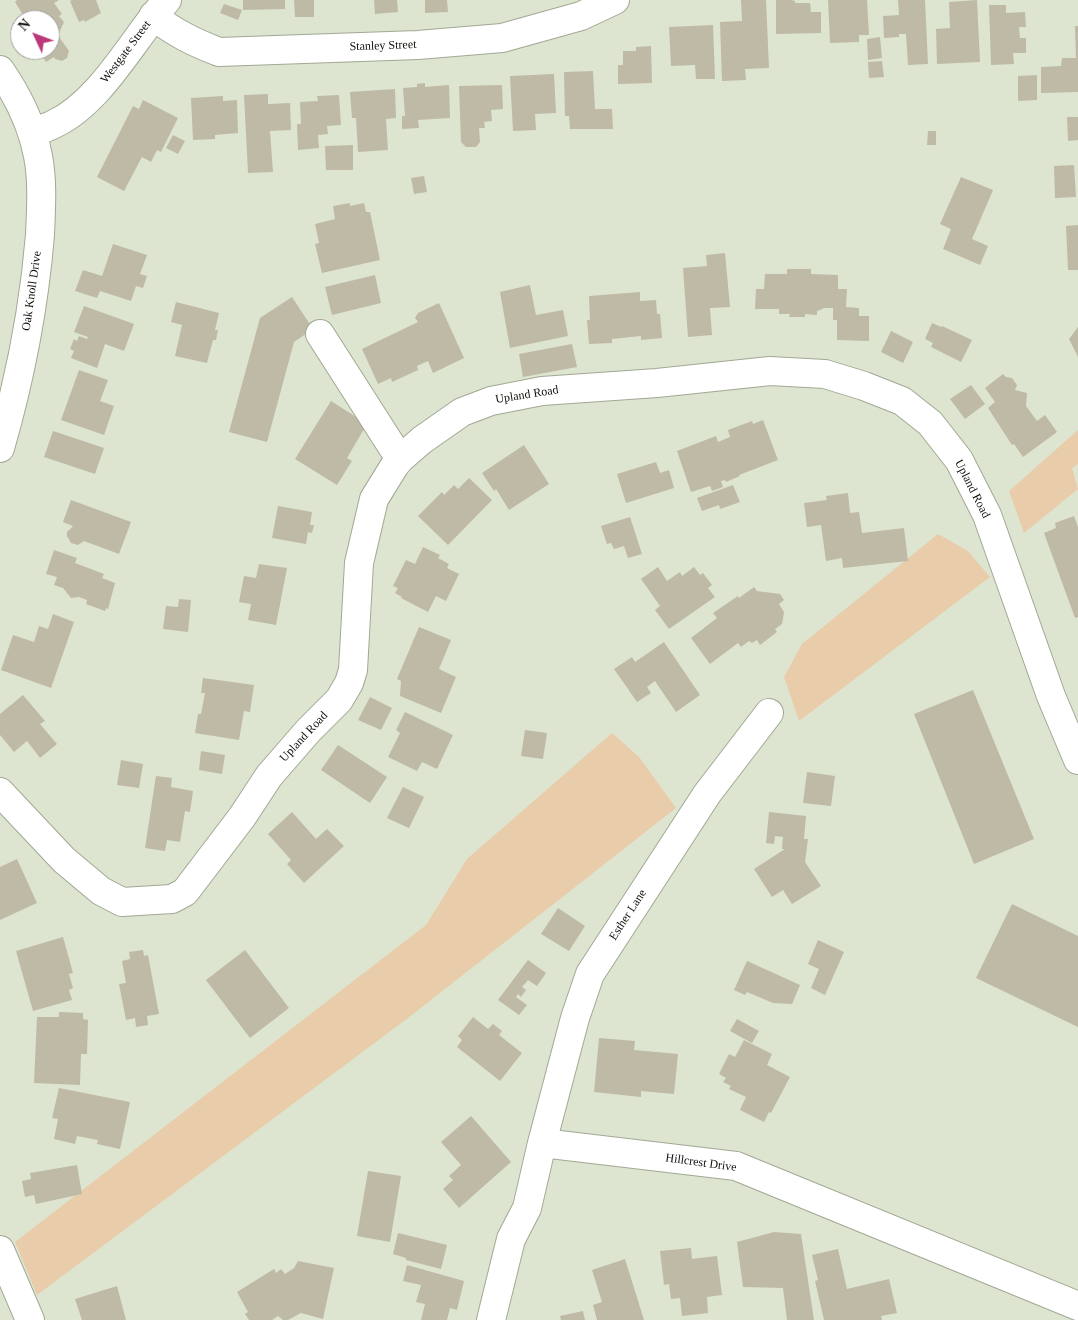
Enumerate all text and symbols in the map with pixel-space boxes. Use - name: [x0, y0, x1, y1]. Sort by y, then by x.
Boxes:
- north arrow: [10, 10, 60, 60]
- text: N: [15, 16, 33, 34]
- street label: Westgate Street: [98, 18, 154, 86]
- street label: Stanley Street: [349, 38, 417, 54]
- street label: Oak Knoll Drive: [19, 250, 45, 332]
- street label: Upland Road: [494, 383, 560, 407]
- street label: Upland Road: [951, 457, 993, 521]
- street label: Upland Road: [277, 709, 331, 765]
- street label: Esther Lane: [606, 887, 650, 943]
- street label: Hillcrest Drive: [665, 1151, 737, 1175]

